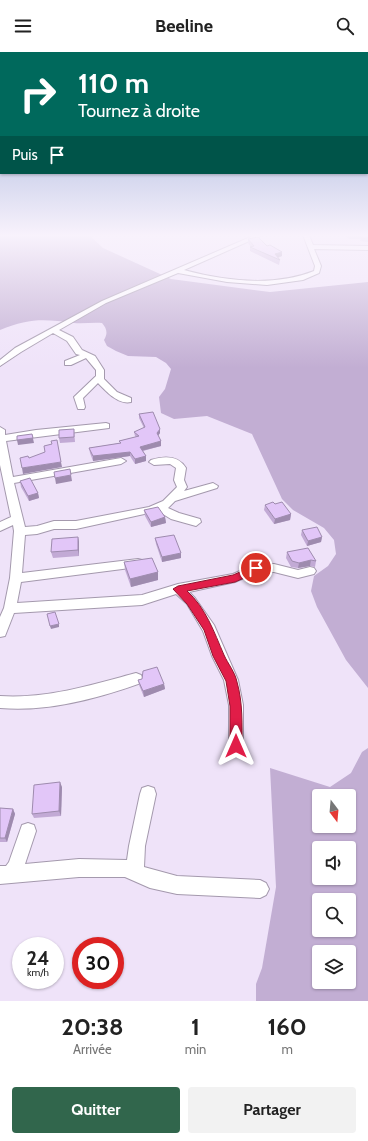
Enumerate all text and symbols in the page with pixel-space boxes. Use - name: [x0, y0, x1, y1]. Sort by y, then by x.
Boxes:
- icon: menu: [12, 15, 34, 37]
- text: Beeline: [155, 15, 213, 37]
- icon: search: [334, 15, 356, 37]
- text: 110 m: [78, 66, 149, 100]
- icon: right: [12, 68, 64, 120]
- text: Tournez à droite: [78, 100, 200, 122]
- icon: arrive: [46, 144, 68, 166]
- text: Puis: [12, 146, 38, 164]
- pin: [239, 551, 273, 585]
- icon: arrive: [245, 557, 267, 579]
- position arrow: [215, 725, 257, 767]
- north arrow: [312, 789, 356, 833]
- map controls: [312, 789, 356, 989]
- button: sound: [312, 841, 356, 885]
- button: search: [312, 893, 356, 937]
- speed limit sign: 30: [72, 937, 124, 989]
- button: layers: [312, 945, 356, 989]
- text: 24: [27, 946, 50, 970]
- text: km/h: [27, 966, 49, 979]
- text: 20:38: [61, 1012, 124, 1041]
- text: 1: [191, 1012, 200, 1041]
- text: 160: [267, 1012, 307, 1041]
- text: Arrivée: [73, 1041, 112, 1057]
- text: min: [185, 1041, 206, 1057]
- text: m: [281, 1041, 293, 1057]
- button: Quitter: [12, 1087, 180, 1133]
- button: Partager: [188, 1087, 356, 1133]

